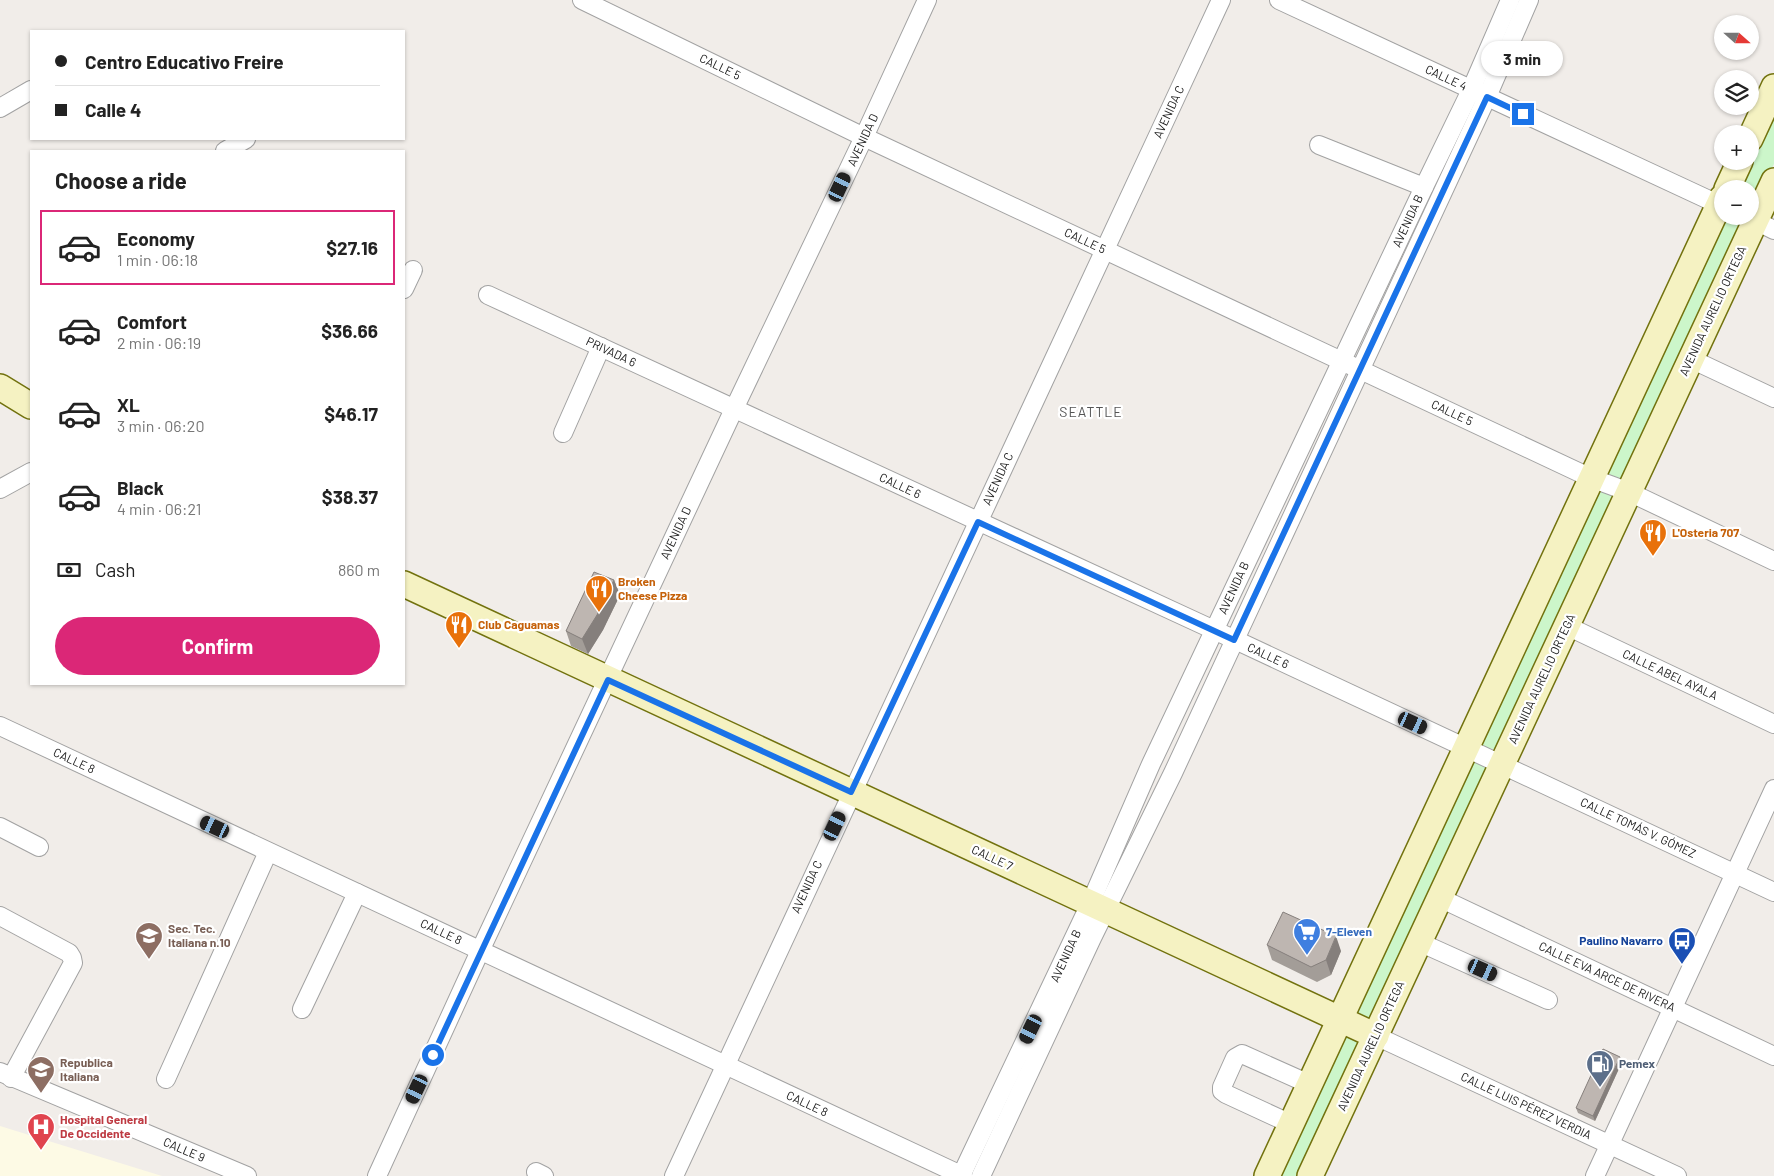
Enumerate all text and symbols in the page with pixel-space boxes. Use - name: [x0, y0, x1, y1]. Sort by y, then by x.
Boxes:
- north arrow: [1714, 15, 1759, 60]
- map controls: [1714, 15, 1759, 225]
- callout: 3 min: [1482, 42, 1564, 76]
- text: 3 min: [1503, 49, 1541, 68]
- text: Centro Educativo Freire: [85, 50, 284, 73]
- street label: CALLE 5: [698, 50, 743, 82]
- street label: CALLE 4: [1423, 61, 1470, 93]
- button: layers: [1714, 70, 1759, 115]
- street label: AVENIDA C: [1150, 83, 1186, 140]
- text: Calle 4: [85, 98, 141, 121]
- route end: [1512, 103, 1534, 125]
- street label: AVENIDA D: [844, 111, 880, 168]
- button: +: [1714, 125, 1759, 170]
- text: Choose a ride: [55, 167, 187, 193]
- car: [826, 170, 853, 204]
- button: −: [1714, 180, 1759, 225]
- street label: AVENIDA B: [1389, 192, 1425, 249]
- street label: CALLE 5: [1063, 224, 1108, 256]
- icon: car: [57, 225, 102, 270]
- text: Economy: [117, 227, 195, 250]
- text: $27.16: [326, 236, 378, 259]
- street label: AVENIDA AURELIO ORTEGA: [1676, 243, 1748, 378]
- text: 1 min · 06:18: [117, 250, 198, 269]
- icon: car: [57, 308, 102, 353]
- text: Comfort: [117, 310, 187, 333]
- text: $36.66: [321, 319, 378, 342]
- text: 2 min · 06:19: [117, 333, 201, 352]
- street label: PRIVADA 6: [584, 333, 639, 369]
- icon: car: [57, 391, 102, 436]
- text: XL: [117, 393, 140, 416]
- street label: CALLE 5: [1430, 396, 1475, 428]
- text: $46.17: [324, 402, 378, 425]
- district label: SEATTLE: [1059, 403, 1123, 420]
- text: 3 min · 06:20: [117, 416, 204, 435]
- street label: AVENIDA C: [979, 450, 1015, 507]
- street label: CALLE 6: [878, 469, 923, 501]
- icon: car: [57, 474, 102, 519]
- text: Black: [117, 476, 164, 499]
- text: $38.37: [322, 485, 378, 508]
- text: 4 min · 06:21: [117, 499, 201, 518]
- street label: AVENIDA D: [657, 504, 693, 561]
- restaurant icon: L'Osteria 707: [1638, 518, 1668, 557]
- place label: L'Osteria 707: [1672, 525, 1739, 539]
- icon: cash: [55, 556, 83, 584]
- text: Cash: [95, 558, 136, 581]
- street label: AVENIDA B: [1215, 559, 1251, 616]
- text: 860 m: [338, 560, 380, 579]
- restaurant icon: Broken Cheese Pizza: [584, 574, 614, 613]
- place label: Broken Cheese Pizza: [618, 574, 687, 602]
- restaurant icon: Club Caguamas: [444, 610, 474, 649]
- street label: AVENIDA AURELIO ORTEGA: [1505, 611, 1577, 746]
- button: Confirm: [55, 617, 380, 675]
- place label: Club Caguamas: [478, 617, 559, 631]
- street label: CALLE 6: [1246, 639, 1291, 671]
- street label: CALLE ABEL AYALA: [1621, 646, 1720, 702]
- car: [1396, 710, 1429, 736]
- street label: CALLE 8: [51, 744, 97, 776]
- street label: CALLE TOMÁS V. GÓMEZ: [1578, 794, 1698, 860]
- car: [821, 809, 848, 843]
- car: [198, 814, 231, 840]
- street label: CALLE 7: [970, 842, 1015, 873]
- street label: AVENIDA C: [788, 858, 824, 915]
- street label: CALLE 8: [418, 915, 464, 947]
- supermarket icon: 7-Eleven: [1292, 917, 1322, 956]
- school or university icon: Sec. Tec. Italiana n.10: [134, 921, 164, 960]
- place label: Sec. Tec. Italiana n.10: [168, 921, 231, 949]
- place label: 7-Eleven: [1326, 924, 1372, 938]
- bus stop icon: Paulino Navarro: [1667, 926, 1697, 965]
- street label: AVENIDA B: [1047, 927, 1083, 984]
- place label: Paulino Navarro: [1579, 933, 1663, 947]
- street label: CALLE EVA ARCE DE RIVERA: [1537, 938, 1678, 1014]
- car: [1466, 957, 1499, 983]
- street label: AVENIDA AURELIO ORTEGA: [1334, 978, 1406, 1113]
- car: [1017, 1012, 1044, 1046]
- route start: [422, 1044, 444, 1066]
- fuel station icon: Pemex: [1585, 1049, 1615, 1088]
- school or university icon: Republica Italiana: [26, 1055, 56, 1094]
- place label: Republica Italiana: [60, 1055, 113, 1083]
- place label: Pemex: [1619, 1056, 1656, 1070]
- street label: CALLE LUIS PÉREZ VERDIA: [1459, 1069, 1594, 1141]
- car: [403, 1072, 430, 1106]
- street label: CALLE 8: [784, 1087, 830, 1119]
- hospital icon: Hospital General De Occidente: [26, 1112, 56, 1151]
- place label: Hospital General De Occidente: [60, 1112, 147, 1140]
- street label: CALLE 9: [161, 1134, 207, 1164]

